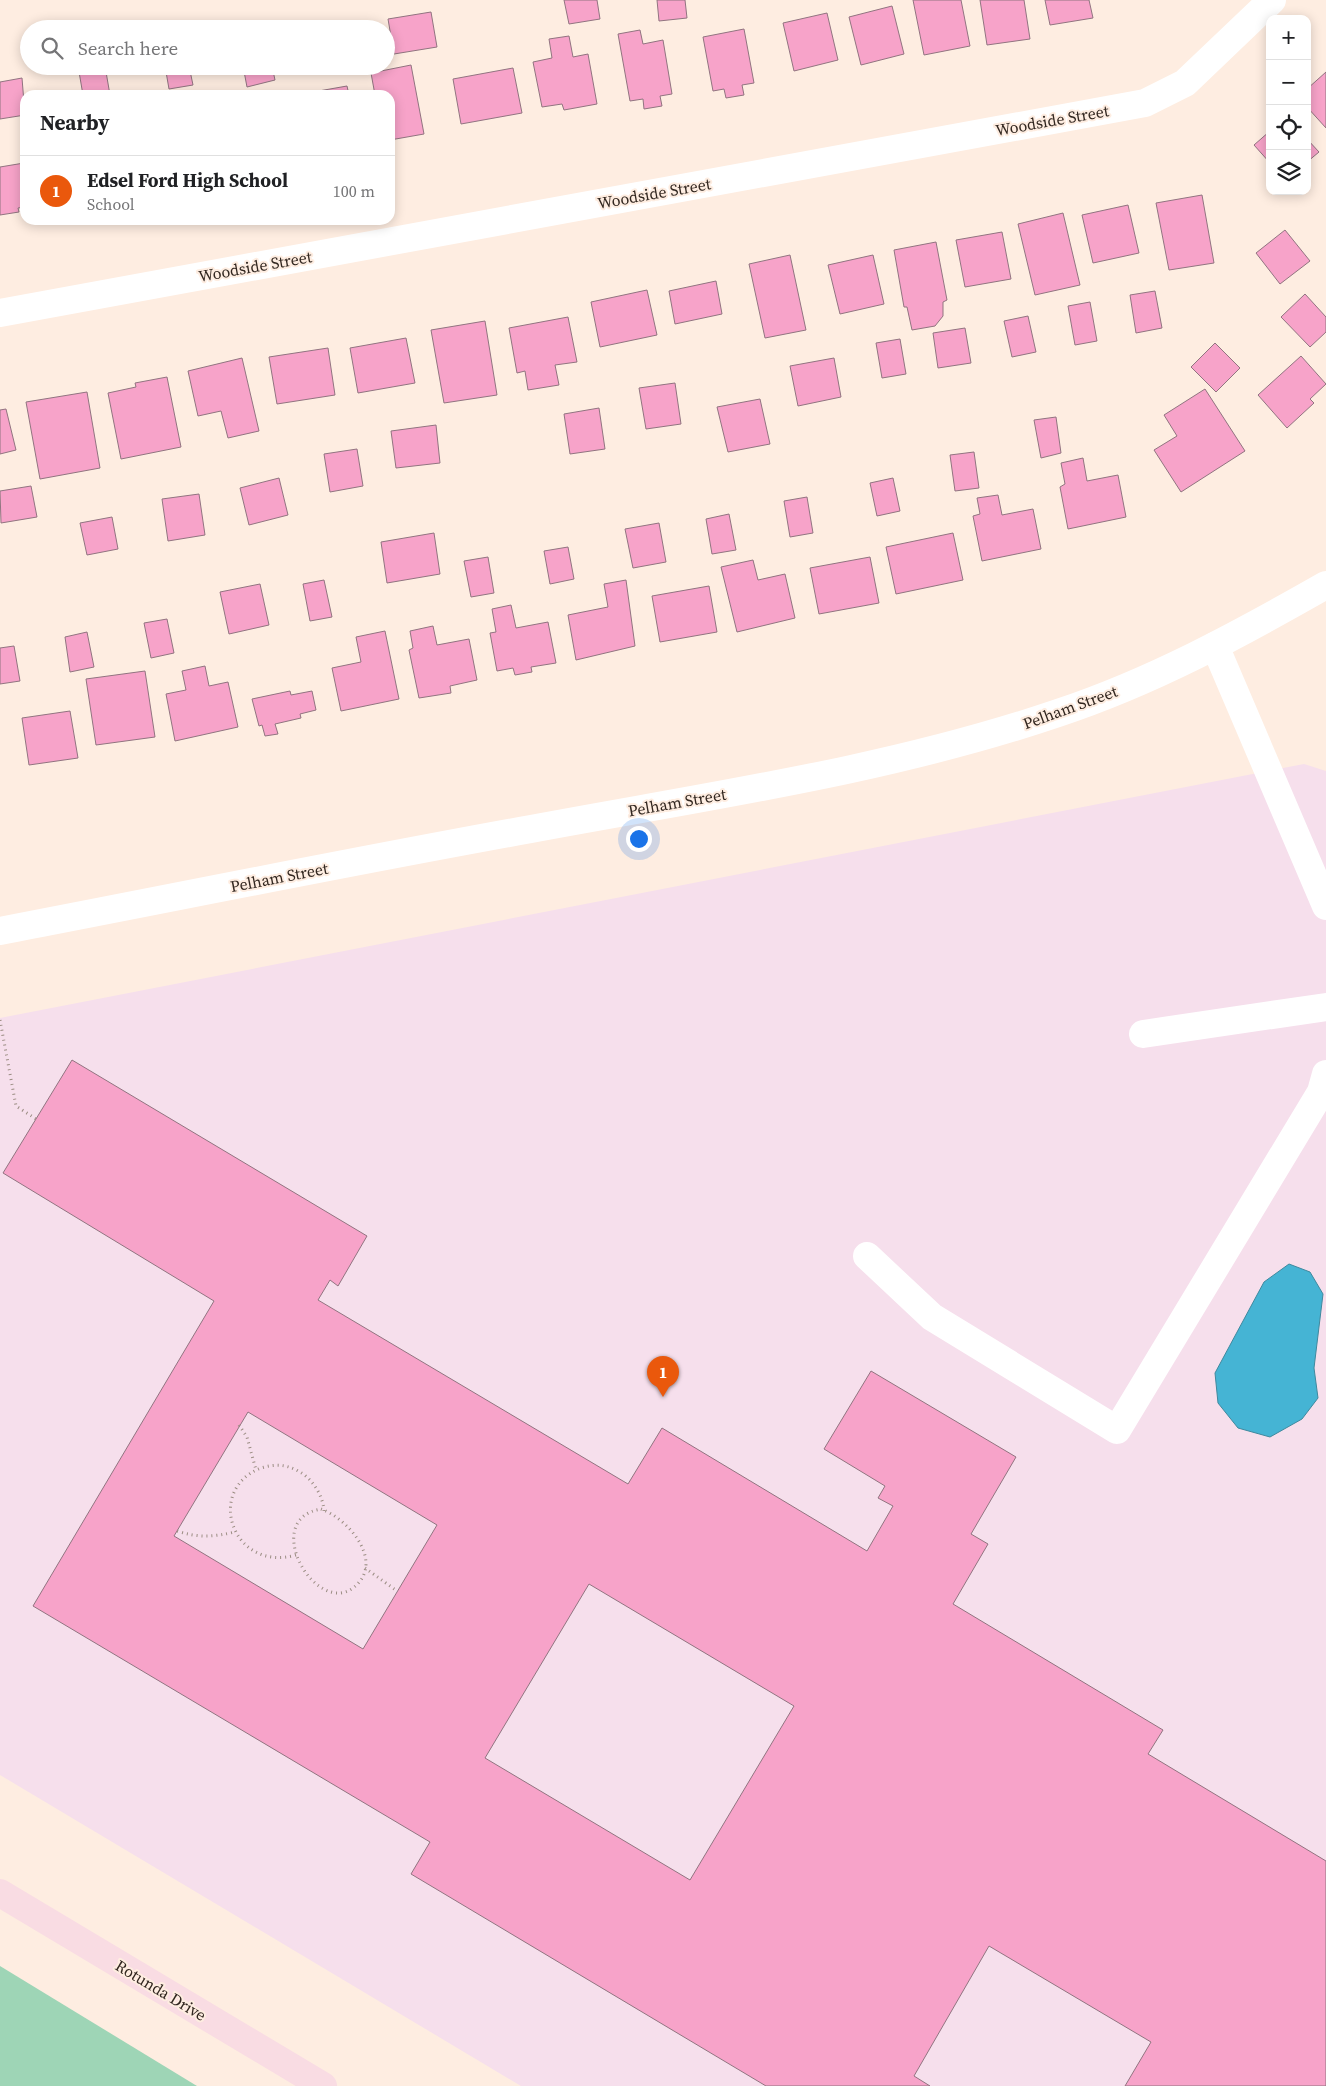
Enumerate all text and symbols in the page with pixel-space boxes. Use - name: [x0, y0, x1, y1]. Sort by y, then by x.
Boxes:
- map controls: [1266, 15, 1311, 195]
- button: +: [1266, 15, 1311, 60]
- search box: [20, 20, 395, 75]
- icon: search: [38, 34, 66, 62]
- text: Search here: [78, 35, 178, 61]
- button: −: [1266, 60, 1311, 105]
- street label: Woodside Street: [993, 99, 1111, 141]
- button: locate: [1266, 105, 1311, 150]
- text: Nearby: [40, 108, 110, 137]
- button: layers: [1266, 150, 1311, 195]
- text: Edsel Ford High School: [87, 167, 288, 193]
- street label: Woodside Street: [595, 172, 713, 214]
- text: 1: [52, 180, 60, 202]
- text: 100 m: [333, 180, 375, 202]
- text: School: [87, 193, 135, 215]
- street label: Woodside Street: [196, 245, 314, 287]
- street label: Pelham Street: [1020, 679, 1121, 734]
- street label: Pelham Street: [626, 782, 728, 821]
- your location: [626, 826, 652, 852]
- street label: Pelham Street: [228, 857, 330, 897]
- pin: 1: [647, 1356, 679, 1397]
- street label: Rotunda Drive: [111, 1954, 211, 2026]

